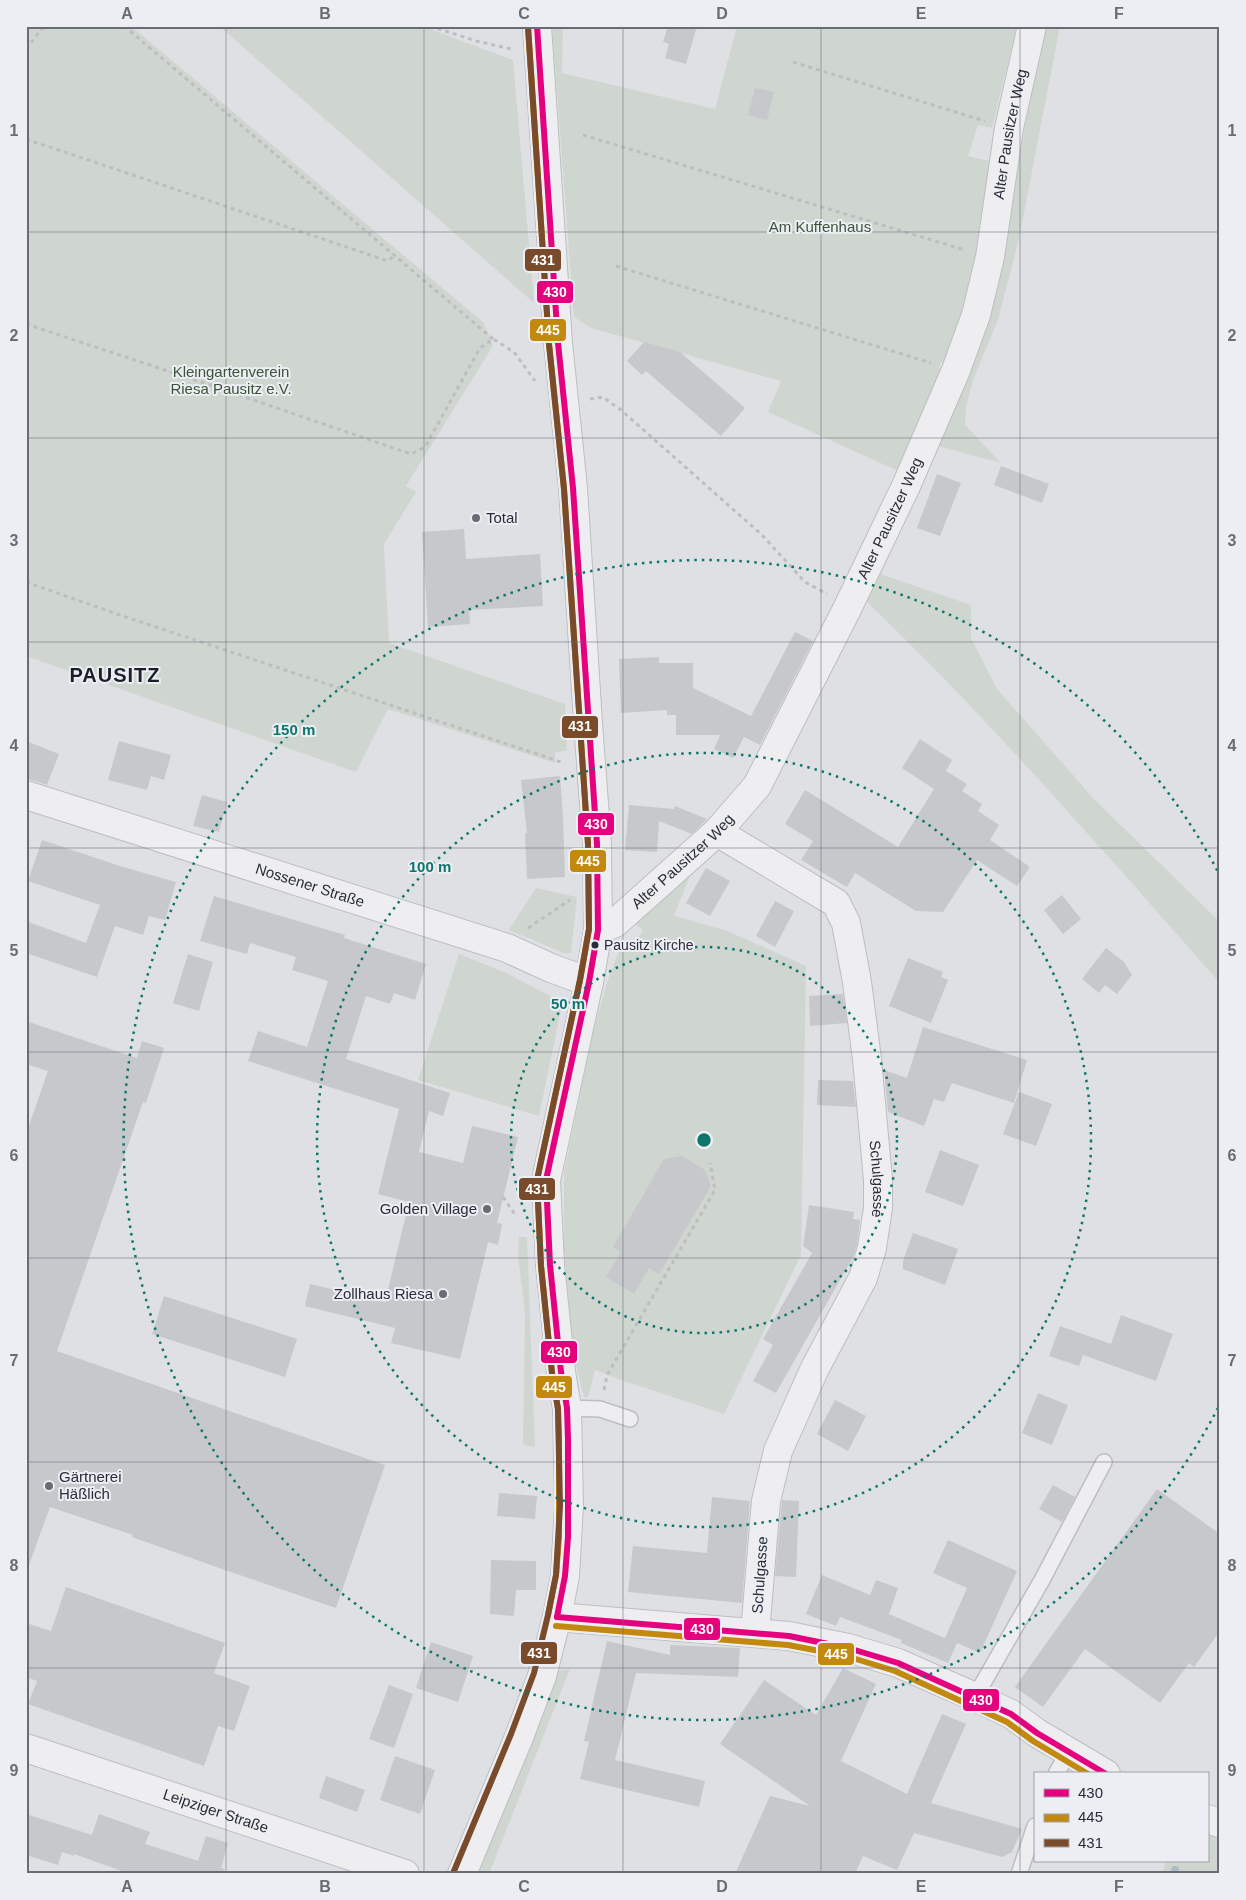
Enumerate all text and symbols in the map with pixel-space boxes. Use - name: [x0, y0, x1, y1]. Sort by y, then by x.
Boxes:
- text: A: [121, 5, 133, 22]
- text: B: [319, 5, 331, 22]
- text: C: [518, 5, 530, 22]
- text: D: [716, 5, 728, 22]
- text: E: [916, 5, 927, 22]
- text: F: [1114, 5, 1124, 22]
- street label: Alter Pausitzer Weg: [990, 67, 1030, 200]
- text: 1: [10, 122, 19, 139]
- text: 1: [1228, 122, 1237, 139]
- park label: Am Kuffenhaus: [769, 218, 871, 235]
- line badge: 431: [524, 248, 562, 272]
- text: 431: [531, 252, 555, 268]
- line badge: 430: [536, 280, 574, 304]
- text: 430: [543, 284, 567, 300]
- line badge: 445: [529, 318, 567, 342]
- text: 445: [536, 322, 560, 338]
- text: 2: [10, 327, 19, 344]
- text: 2: [1228, 327, 1237, 344]
- park label: Kleingartenverein Riesa Pausitz e.V.: [170, 363, 292, 397]
- street label: Alter Pausitzer Weg: [854, 455, 925, 582]
- place label: Total: [486, 509, 518, 526]
- marker: Total: [470, 512, 482, 524]
- text: 3: [10, 532, 19, 549]
- text: 3: [1228, 532, 1237, 549]
- district label: PAUSITZ: [69, 664, 161, 686]
- line badge: 431: [561, 715, 599, 739]
- text: 431: [568, 718, 592, 734]
- text: 150 m: [273, 721, 315, 738]
- text: 4: [10, 737, 19, 754]
- text: 4: [1228, 737, 1237, 754]
- street label: Alter Pausitzer Weg: [628, 810, 737, 912]
- line badge: 430: [577, 812, 615, 836]
- text: 430: [584, 816, 608, 832]
- line badge: 445: [569, 849, 607, 873]
- text: 445: [576, 853, 600, 869]
- text: 100 m: [409, 858, 451, 875]
- street label: Nossener Straße: [254, 860, 367, 910]
- place label: Pausitz Kirche: [604, 937, 694, 953]
- marker: Pausitz Kirche: [590, 940, 600, 950]
- text: 5: [10, 942, 19, 959]
- text: 5: [1228, 942, 1237, 959]
- text: 50 m: [551, 995, 585, 1012]
- centre of rings: [695, 1131, 713, 1149]
- street label: Schulgasse: [866, 1139, 887, 1219]
- text: 6: [10, 1147, 19, 1164]
- text: 6: [1228, 1147, 1237, 1164]
- line badge: 431: [518, 1177, 556, 1201]
- text: 431: [525, 1181, 549, 1197]
- place label: Golden Village: [380, 1200, 477, 1217]
- marker: Golden Village: [481, 1203, 493, 1215]
- place label: Zollhaus Riesa: [334, 1285, 434, 1302]
- marker: Zollhaus Riesa: [437, 1288, 449, 1300]
- line badge: 430: [540, 1340, 578, 1364]
- text: 430: [547, 1344, 571, 1360]
- text: 7: [10, 1352, 19, 1369]
- text: 7: [1228, 1352, 1237, 1369]
- line badge: 445: [535, 1375, 573, 1399]
- text: 445: [542, 1379, 566, 1395]
- place label: Gärtnerei Häßlich: [59, 1468, 122, 1502]
- marker: Gärtnerei Häßlich: [43, 1480, 55, 1492]
- street label: Schulgasse: [748, 1536, 771, 1614]
- text: 8: [10, 1557, 19, 1574]
- text: 8: [1228, 1557, 1237, 1574]
- line badge: 430: [683, 1617, 721, 1641]
- text: 430: [690, 1621, 714, 1637]
- line badge: 431: [520, 1641, 558, 1665]
- line badge: 445: [817, 1642, 855, 1666]
- text: 431: [527, 1645, 551, 1661]
- text: 445: [824, 1646, 848, 1662]
- line badge: 430: [962, 1688, 1000, 1712]
- text: 430: [969, 1692, 993, 1708]
- text: 9: [10, 1762, 19, 1779]
- text: 9: [1228, 1762, 1237, 1779]
- legend: [1034, 1772, 1208, 1862]
- text: 430: [1078, 1784, 1103, 1801]
- street label: Leipziger Straße: [161, 1785, 271, 1836]
- text: 445: [1078, 1808, 1103, 1825]
- text: 431: [1078, 1834, 1103, 1851]
- text: A: [121, 1878, 133, 1895]
- text: B: [319, 1878, 331, 1895]
- text: C: [518, 1878, 530, 1895]
- text: D: [716, 1878, 728, 1895]
- text: E: [916, 1878, 927, 1895]
- text: F: [1114, 1878, 1124, 1895]

